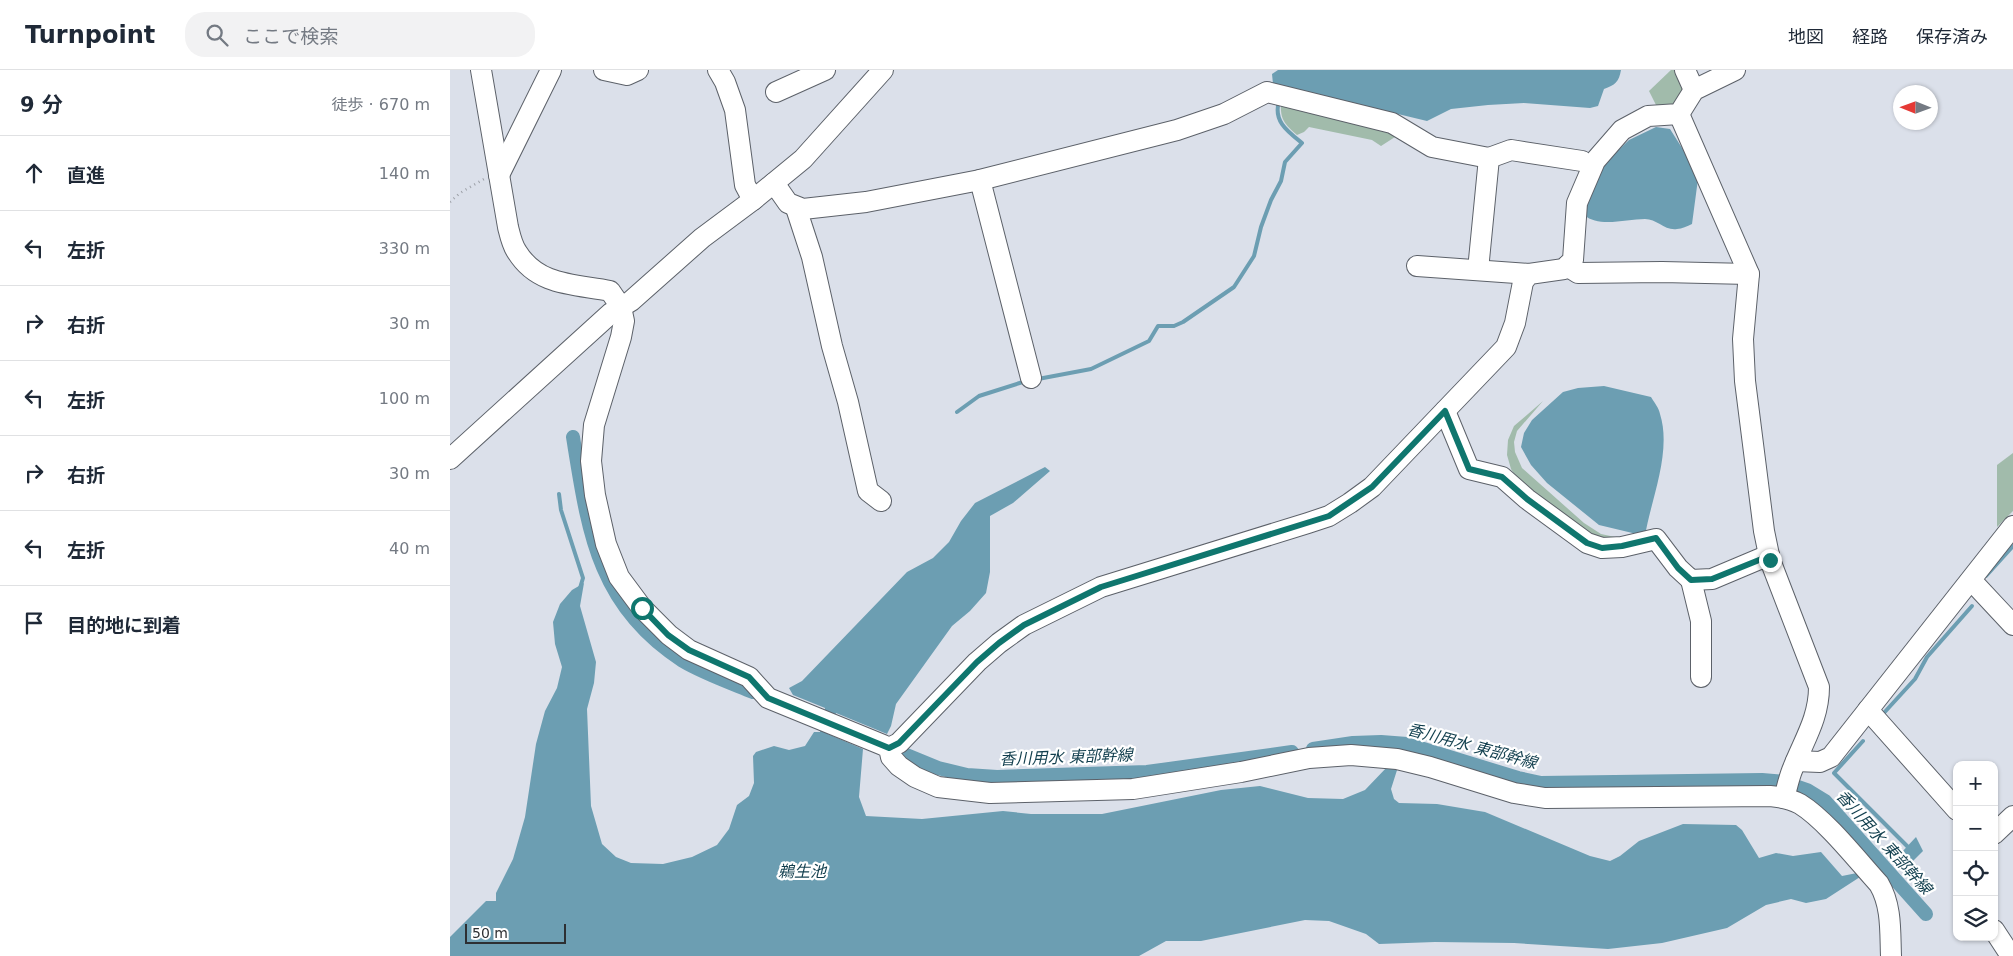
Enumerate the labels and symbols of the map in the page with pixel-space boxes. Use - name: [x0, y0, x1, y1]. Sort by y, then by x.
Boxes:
- north arrow: [1893, 85, 1938, 130]
- route end: [1759, 549, 1782, 572]
- route start: [631, 597, 654, 620]
- water label: 香川用水 東部幹線: [1405, 720, 1541, 773]
- water label: 香川用水 東部幹線: [999, 745, 1135, 769]
- water label: 香川用水 東部幹線: [1832, 786, 1937, 899]
- water label: 鵜生池: [778, 862, 828, 881]
- scale bar: [465, 921, 566, 944]

